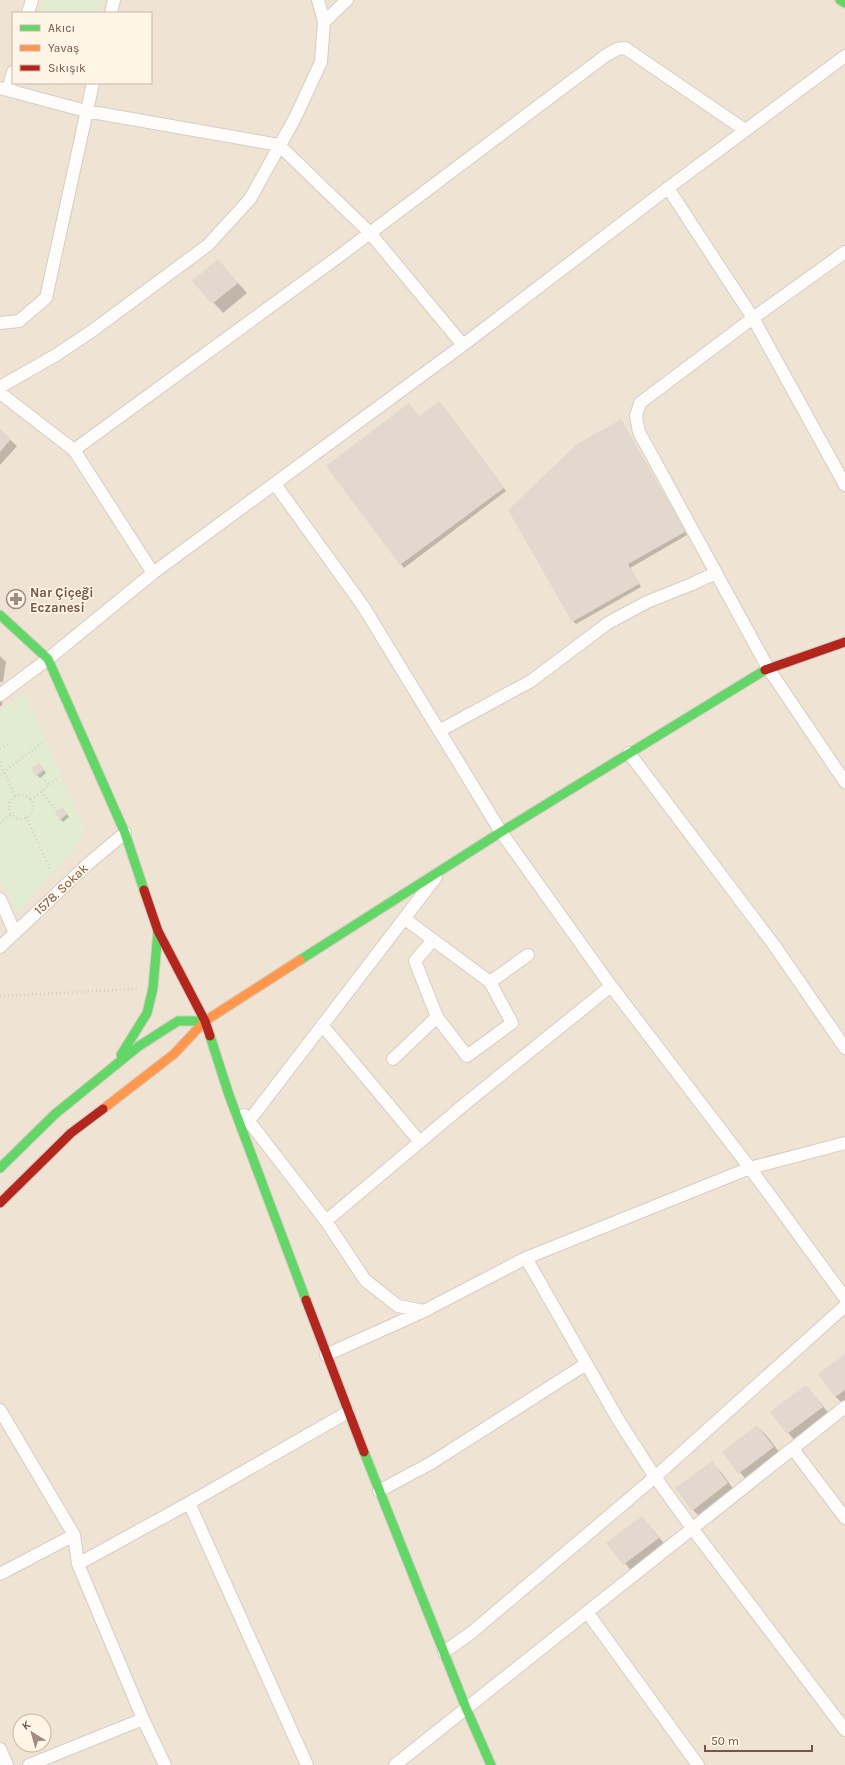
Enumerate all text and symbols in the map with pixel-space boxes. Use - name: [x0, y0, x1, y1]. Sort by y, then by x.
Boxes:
- legend: [12, 12, 152, 84]
- text: Akıcı: [48, 21, 75, 35]
- text: Yavaş: [48, 41, 79, 55]
- text: Sıkışık: [48, 61, 86, 75]
- place label: Nar Çiçeği Eczanesi: [30, 585, 93, 615]
- pharmacy icon: Nar Çiçeği Eczanesi: [5, 588, 27, 610]
- street label: 1578. Sokak: [31, 860, 91, 918]
- north arrow: [12, 1713, 52, 1753]
- text: K: [19, 1718, 34, 1733]
- scale bar: [705, 1727, 812, 1753]
- text: 50 m: [711, 1734, 739, 1748]

